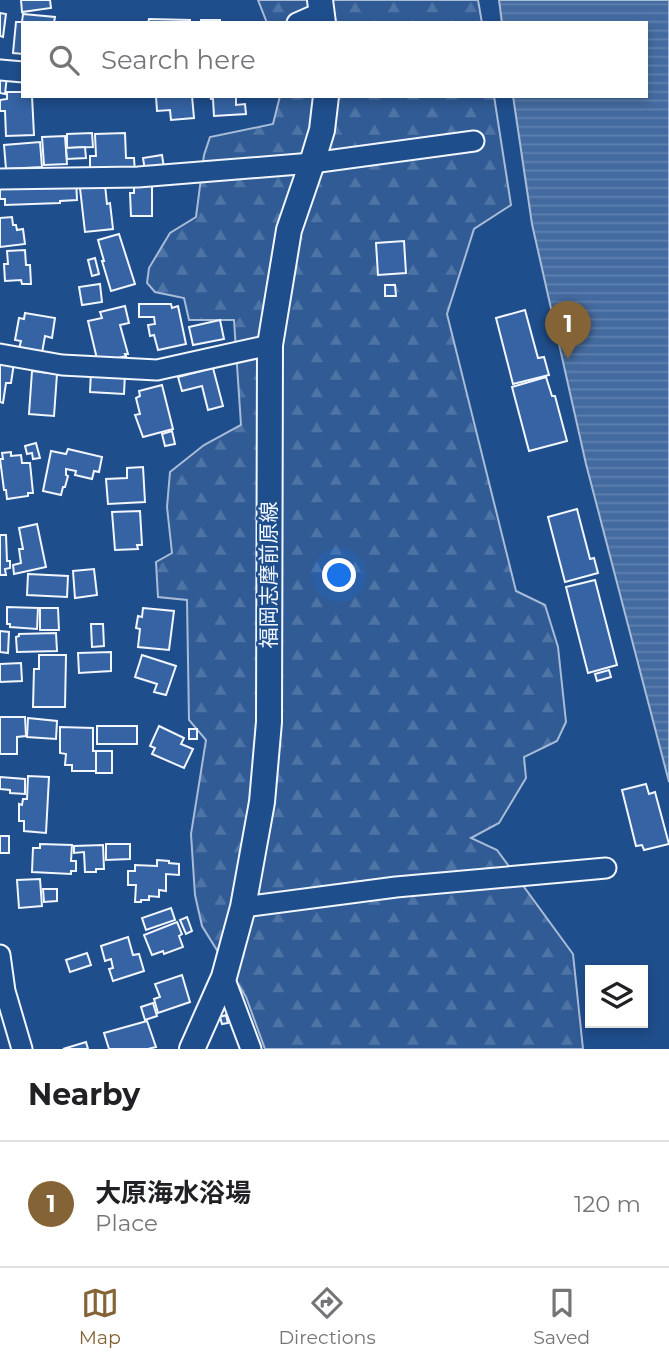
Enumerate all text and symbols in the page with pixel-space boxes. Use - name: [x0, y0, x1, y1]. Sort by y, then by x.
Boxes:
- search box: [21, 21, 648, 98]
- icon: search: [45, 41, 83, 79]
- text: Search here: [101, 44, 256, 76]
- pin: 1: [545, 301, 591, 359]
- street label: 福岡志摩前原線: [256, 502, 281, 649]
- your location: [322, 558, 356, 592]
- map controls: [585, 965, 648, 1028]
- button: layers: [585, 965, 648, 1028]
- text: Nearby: [28, 1076, 140, 1113]
- text: 大原海水浴場: [95, 1177, 251, 1209]
- text: 1: [46, 1190, 56, 1218]
- text: 120 m: [574, 1190, 641, 1218]
- text: Place: [95, 1209, 158, 1237]
- tab: Map: [79, 1284, 121, 1349]
- tab: Directions: [278, 1284, 376, 1349]
- tab: Saved: [533, 1284, 590, 1349]

